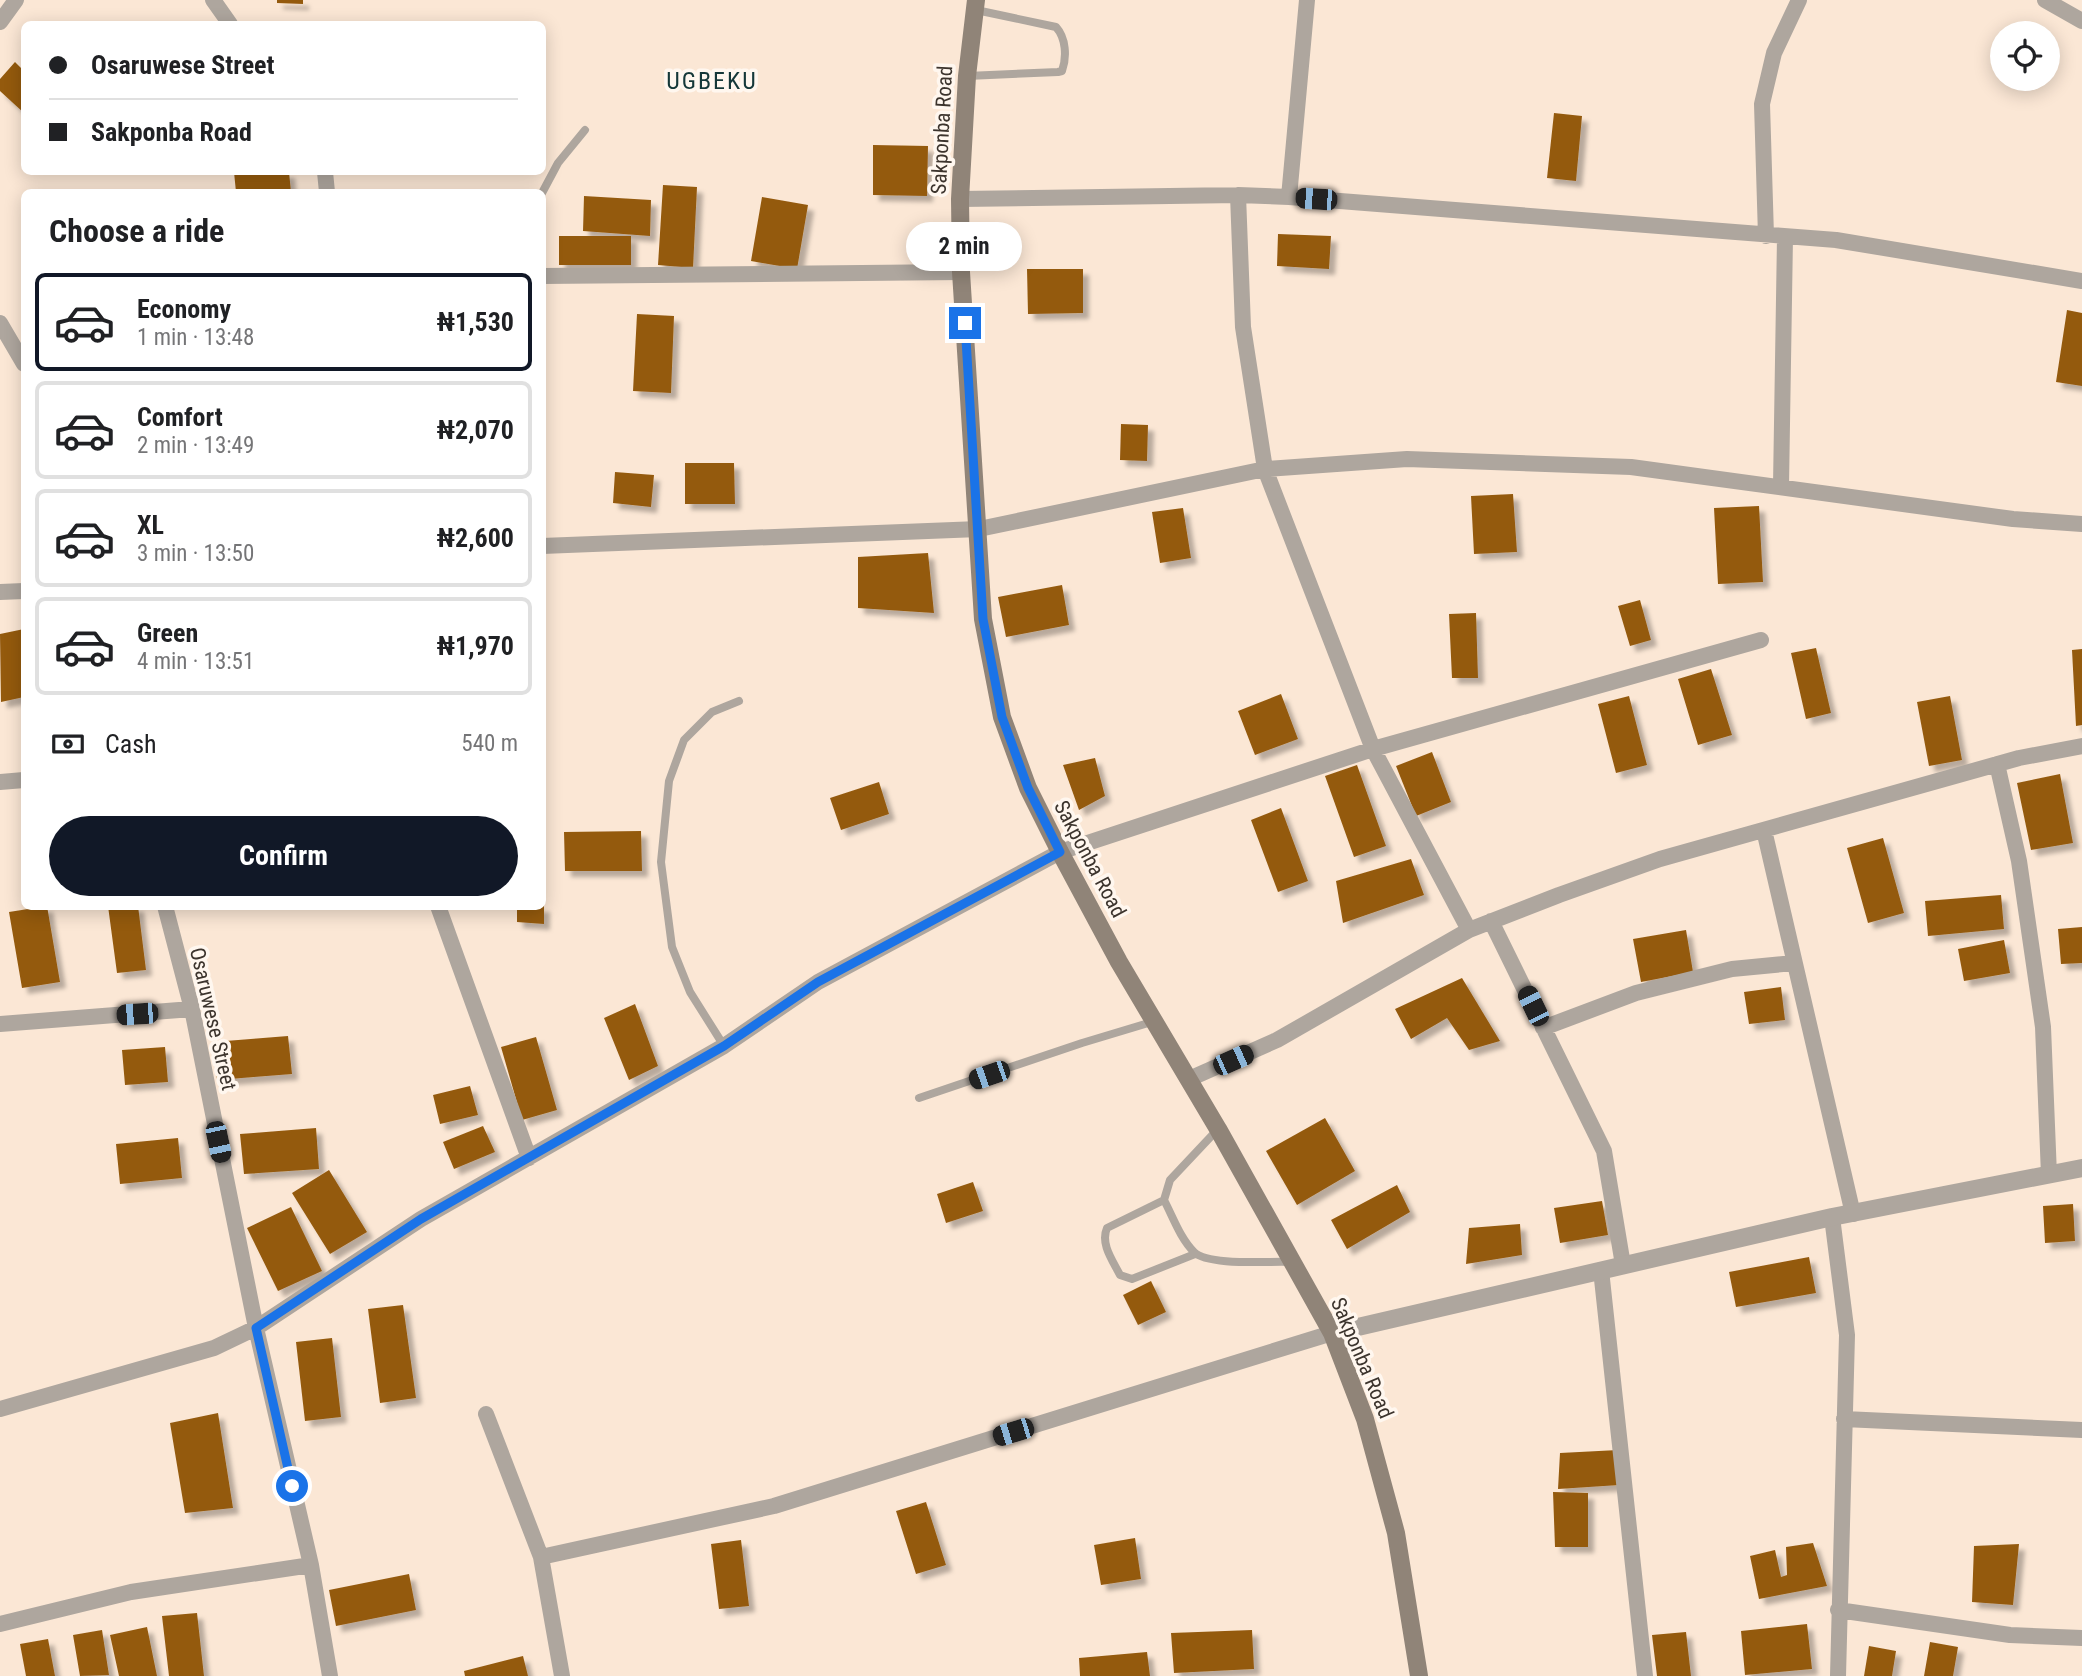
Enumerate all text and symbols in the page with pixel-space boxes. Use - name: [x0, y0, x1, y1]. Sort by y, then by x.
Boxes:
- map controls: [1990, 21, 2060, 91]
- button: locate: [1990, 21, 2060, 91]
- text: Osaruwese Street: [91, 50, 275, 80]
- street label: Sakponba Road: [927, 65, 957, 195]
- district label: UGBEKU: [666, 67, 758, 95]
- text: Sakponba Road: [91, 117, 252, 147]
- car: [1295, 187, 1338, 211]
- text: Choose a ride: [49, 212, 224, 250]
- callout: 2 min: [907, 222, 1023, 270]
- text: 2 min: [938, 233, 990, 260]
- icon: car: [53, 291, 116, 354]
- text: Economy: [137, 294, 231, 324]
- text: ₦1,530: [437, 307, 514, 337]
- route end: [949, 307, 981, 339]
- text: 1 min · 13:48: [137, 324, 254, 351]
- icon: car: [53, 399, 116, 462]
- text: Comfort: [137, 402, 223, 432]
- text: ₦2,070: [437, 415, 514, 445]
- text: 2 min · 13:49: [137, 432, 254, 459]
- icon: car: [53, 507, 116, 570]
- text: XL: [137, 510, 164, 540]
- text: ₦2,600: [437, 523, 514, 553]
- text: 3 min · 13:50: [137, 540, 254, 567]
- icon: car: [53, 615, 116, 678]
- text: Green: [137, 618, 198, 648]
- text: ₦1,970: [437, 631, 514, 661]
- text: 4 min · 13:51: [137, 648, 254, 675]
- icon: cash: [49, 725, 87, 763]
- text: Cash: [105, 729, 157, 759]
- text: 540 m: [461, 730, 518, 757]
- street label: Sakponba Road: [1049, 796, 1131, 922]
- button: Confirm: [49, 816, 518, 896]
- street label: Osaruwese Street: [185, 945, 241, 1093]
- car: [1515, 983, 1552, 1029]
- car: [116, 1002, 159, 1026]
- car: [1210, 1042, 1257, 1078]
- car: [966, 1058, 1013, 1092]
- car: [204, 1119, 233, 1165]
- street label: Sakponba Road: [1326, 1294, 1398, 1422]
- car: [990, 1416, 1037, 1448]
- route start: [276, 1470, 308, 1502]

